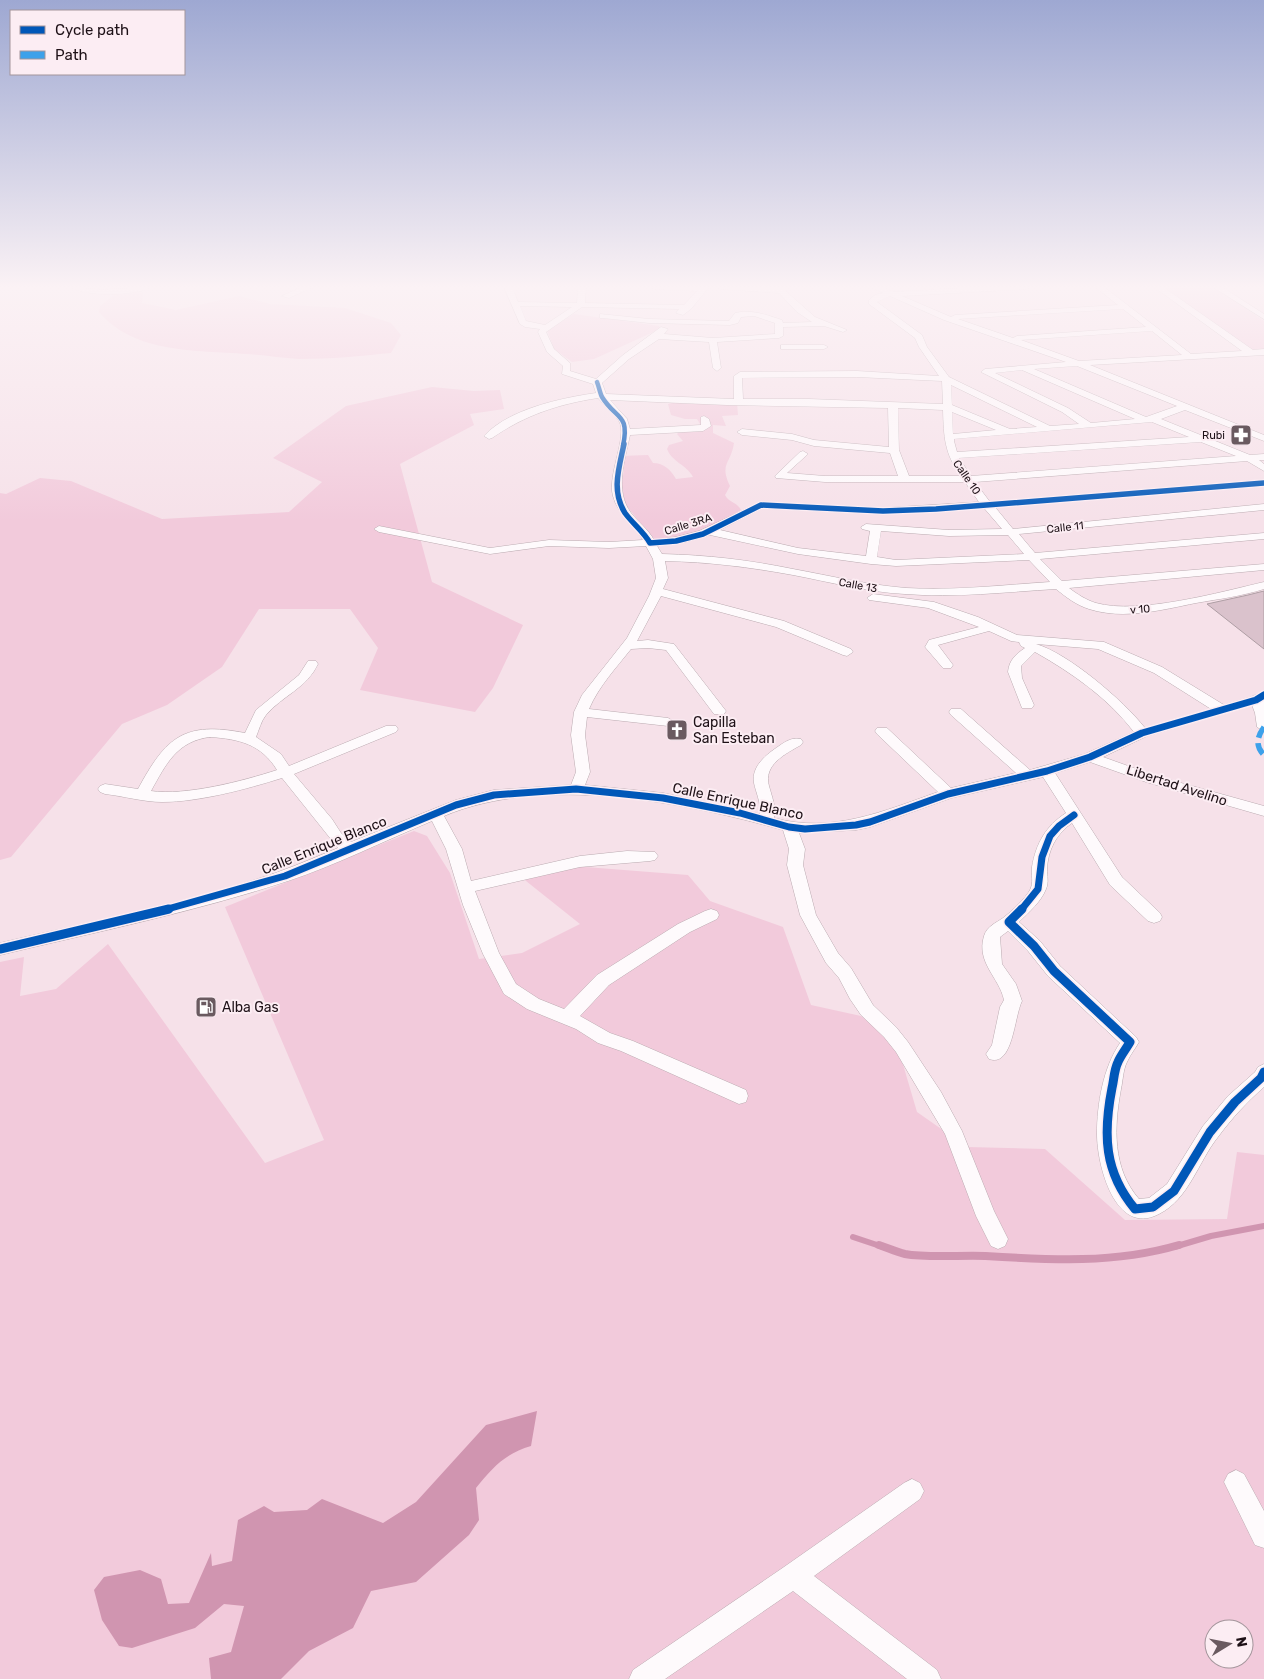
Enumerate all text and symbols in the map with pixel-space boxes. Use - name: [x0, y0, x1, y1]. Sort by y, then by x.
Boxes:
- legend: [10, 10, 185, 75]
- text: Cycle path: [55, 21, 129, 39]
- text: Path: [55, 46, 88, 64]
- pharmacy icon: Rubi: [1229, 423, 1253, 447]
- place label: Rubi: [1202, 429, 1225, 442]
- street label: Calle 10: [950, 457, 983, 497]
- street label: Calle 3RA: [663, 511, 714, 538]
- street label: Calle 11: [1046, 519, 1084, 536]
- street label: Calle 13: [838, 576, 879, 595]
- street label: v 10: [1129, 602, 1151, 617]
- place label: Capilla San Esteban: [693, 714, 775, 747]
- church icon: Capilla San Esteban: [665, 718, 689, 742]
- street label: Libertad Avelino: [1124, 761, 1229, 810]
- street label: Calle Enrique Blanco: [671, 779, 805, 824]
- street label: Calle Enrique Blanco: [259, 813, 389, 878]
- fuel station icon: Alba Gas: [194, 995, 218, 1019]
- place label: Alba Gas: [222, 999, 279, 1016]
- north arrow: [1204, 1619, 1254, 1669]
- text: N: [1232, 1635, 1251, 1648]

